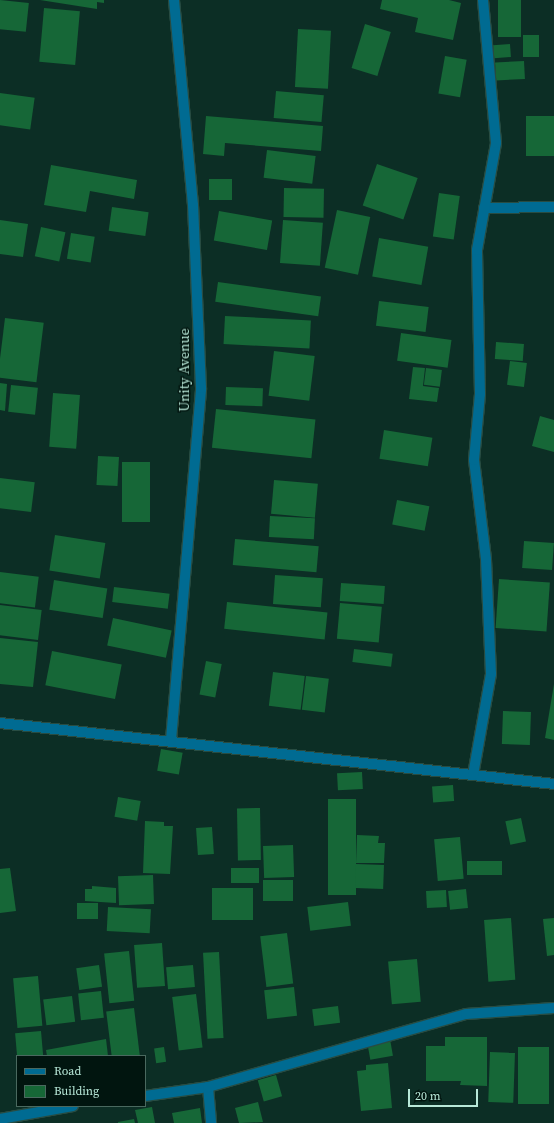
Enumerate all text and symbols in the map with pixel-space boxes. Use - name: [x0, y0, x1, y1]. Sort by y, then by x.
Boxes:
- street label: Unity Avenue: [176, 328, 192, 412]
- legend: [16, 1055, 146, 1107]
- text: Road: [54, 1063, 81, 1079]
- scale bar: [410, 1081, 480, 1107]
- text: Building: [54, 1083, 99, 1099]
- text: 20 m: [415, 1088, 441, 1104]

